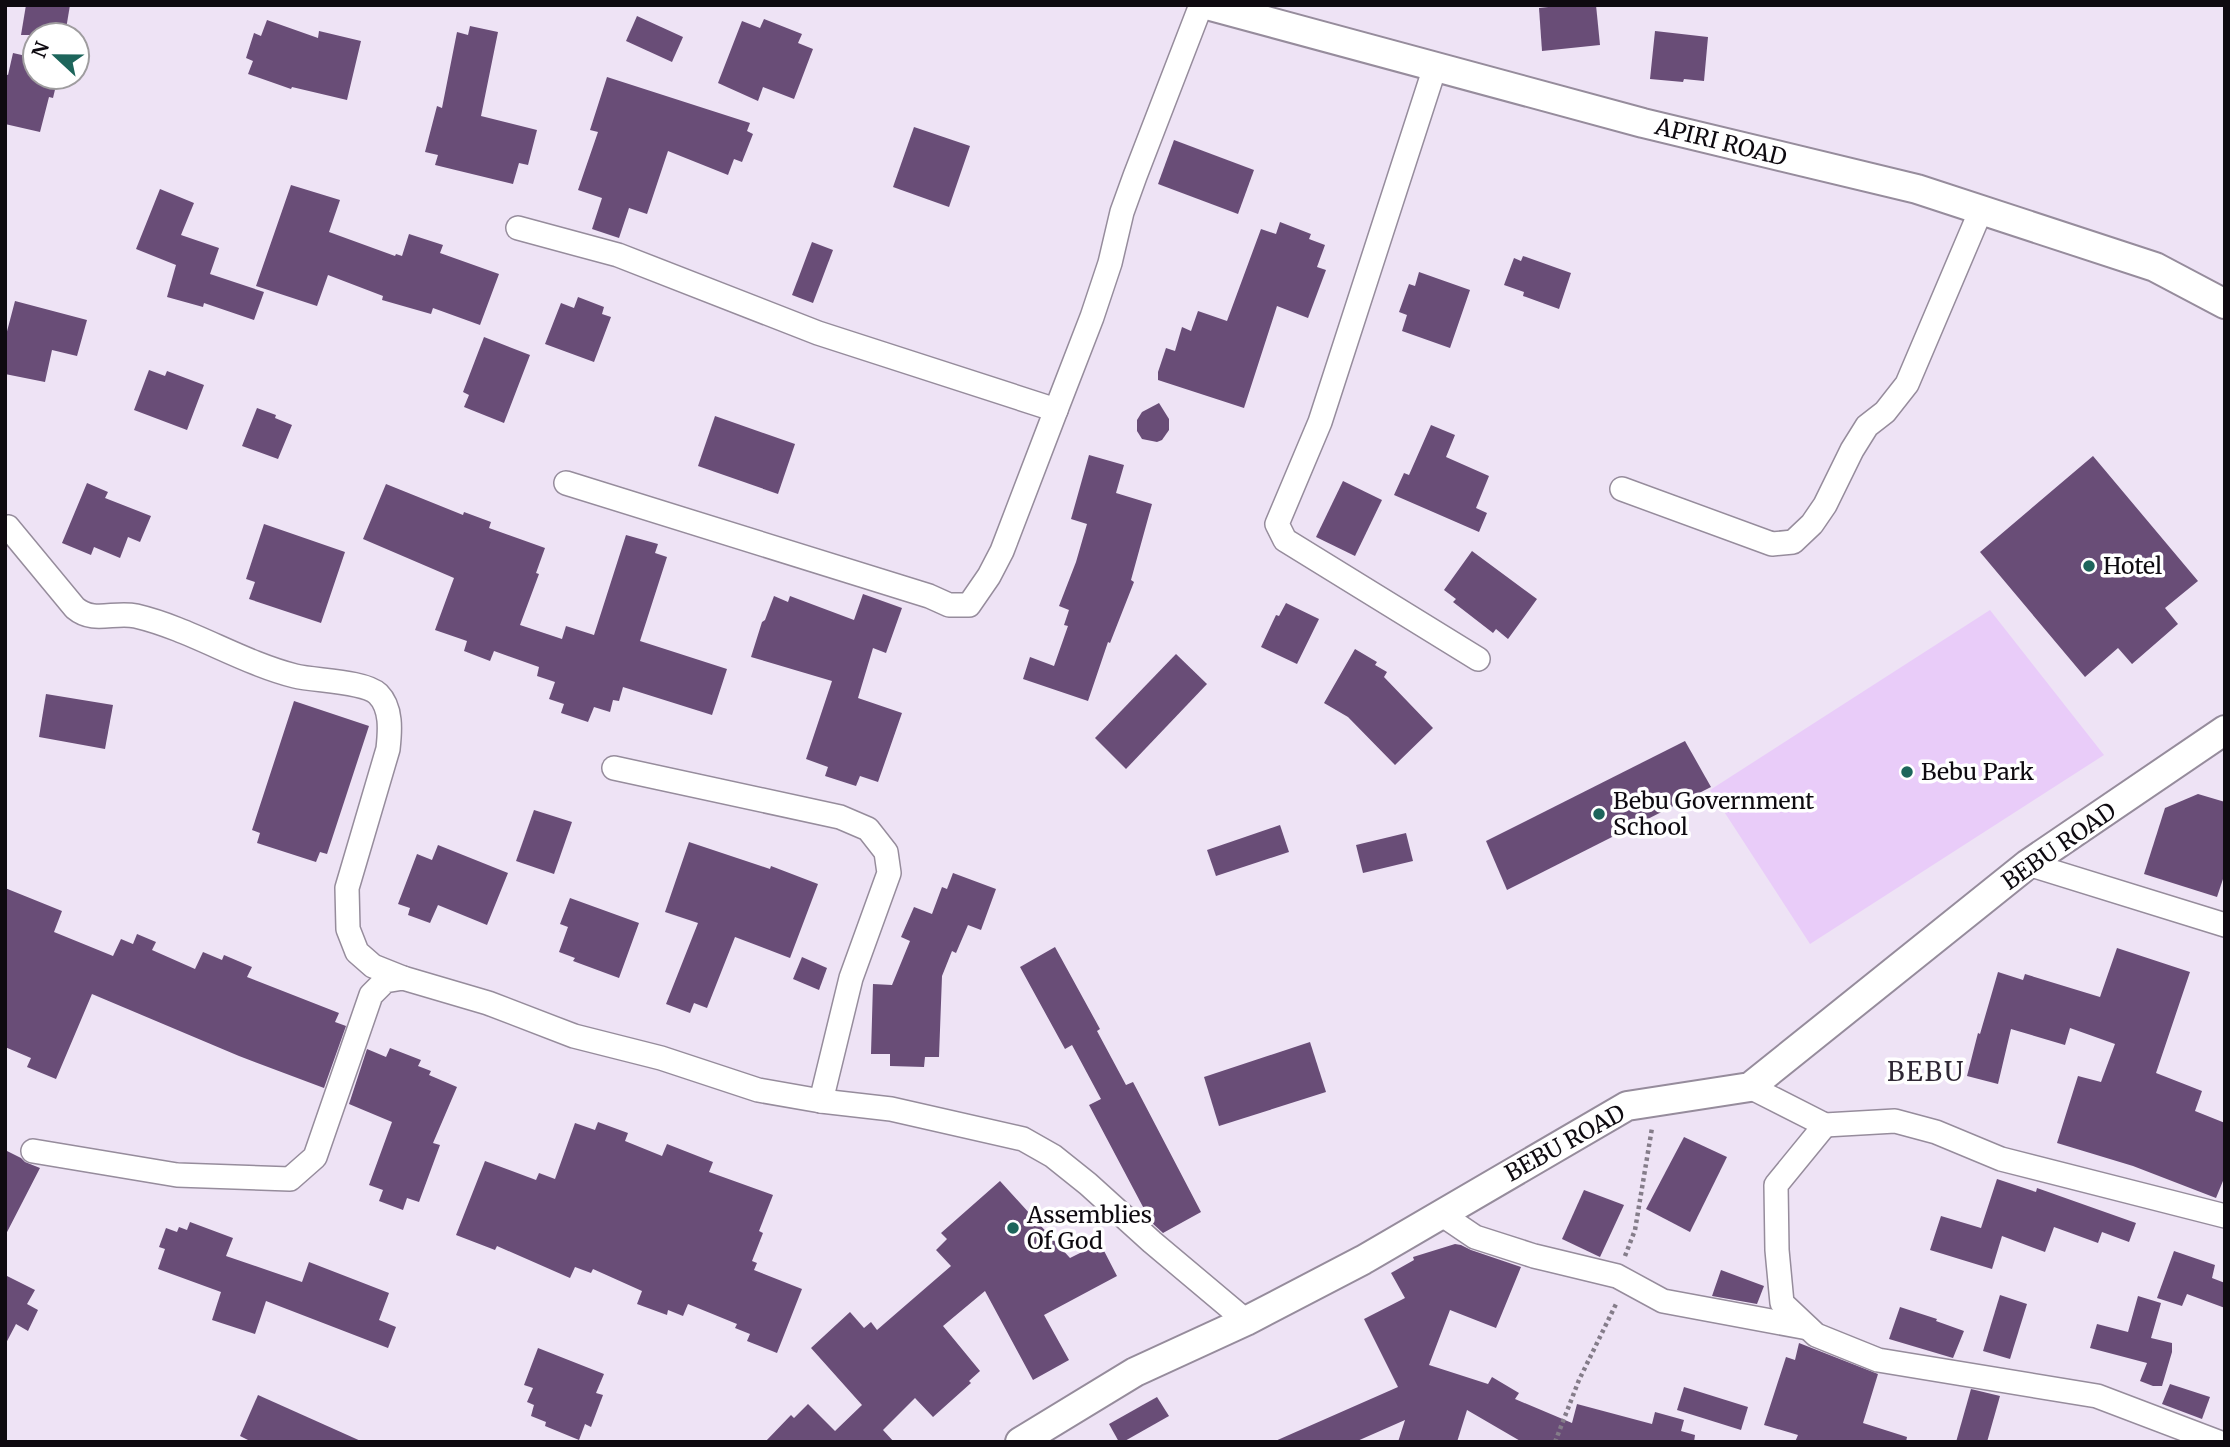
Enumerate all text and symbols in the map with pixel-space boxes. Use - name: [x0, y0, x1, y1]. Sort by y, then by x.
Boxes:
- north arrow: [21, 21, 91, 91]
- text: N: [26, 38, 54, 61]
- street label: APIRI ROAD: [1651, 111, 1790, 172]
- place label: Hotel: [2103, 551, 2162, 580]
- marker: Hotel: [2081, 558, 2097, 574]
- place label: Bebu Park: [1921, 757, 2034, 786]
- marker: Bebu Park: [1899, 764, 1915, 780]
- place label: Bebu Government School: [1613, 786, 1814, 841]
- street label: BEBU ROAD: [1996, 796, 2121, 896]
- marker: Bebu Government School: [1591, 806, 1607, 822]
- district label: BEBU: [1887, 1055, 1965, 1088]
- street label: BEBU ROAD: [1500, 1098, 1630, 1187]
- place label: Assemblies Of God: [1026, 1200, 1152, 1255]
- marker: Assemblies Of God: [1005, 1220, 1021, 1236]

